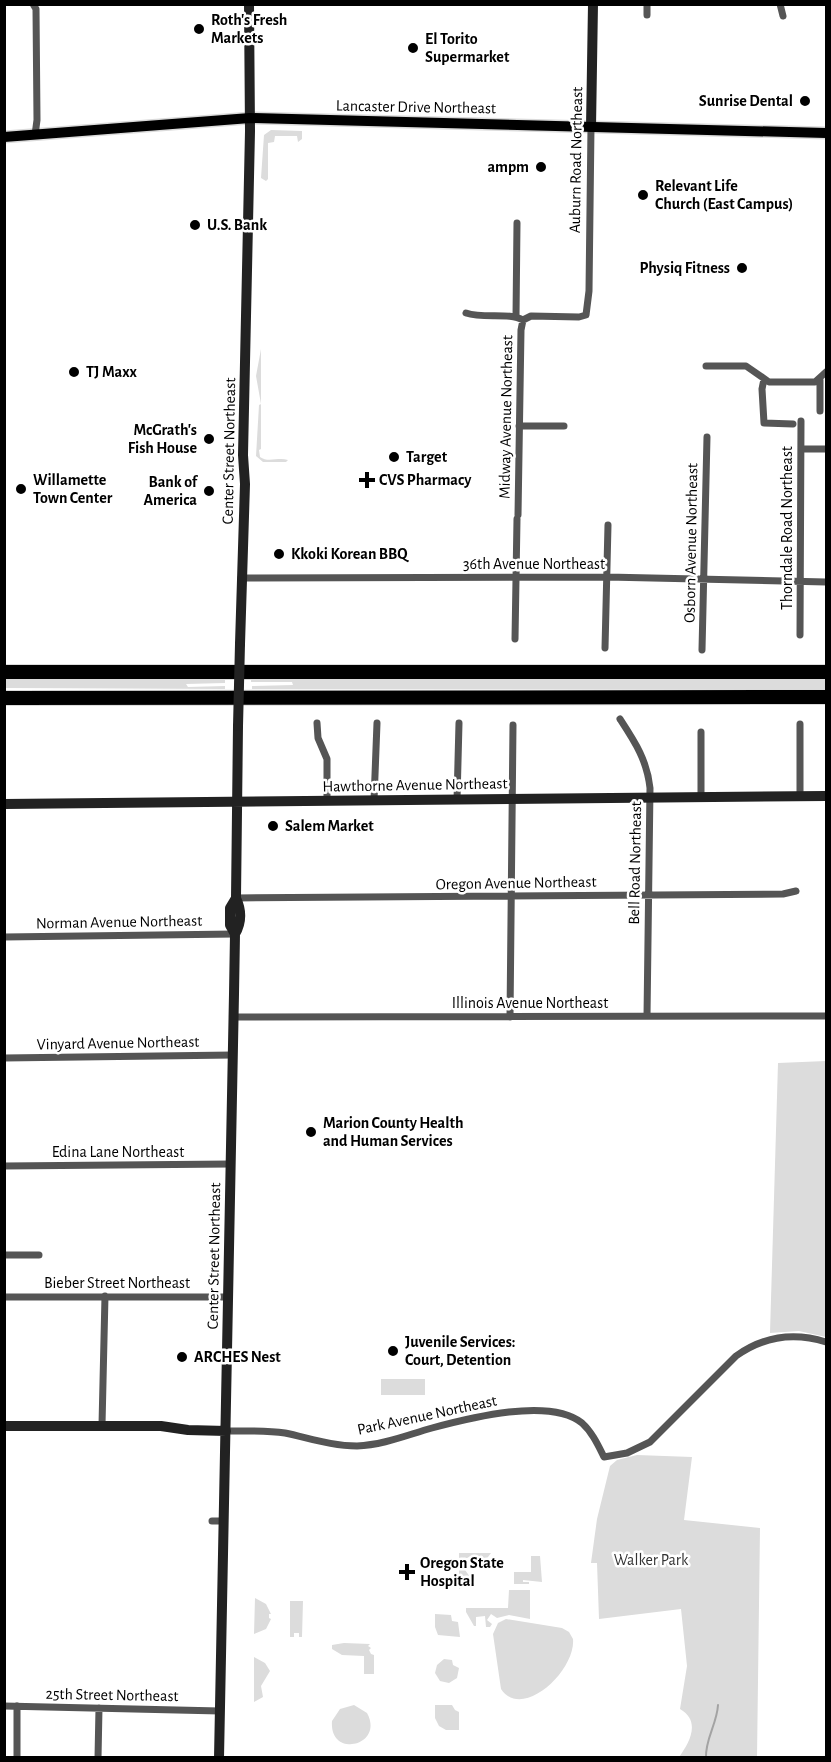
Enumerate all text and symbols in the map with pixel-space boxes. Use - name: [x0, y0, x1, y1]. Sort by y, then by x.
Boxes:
- place label: Roth's Fresh Markets: [211, 12, 287, 46]
- marker: Roth's Fresh Markets: [192, 22, 206, 36]
- place label: El Torito Supermarket: [425, 31, 510, 65]
- marker: El Torito Supermarket: [406, 41, 420, 55]
- street label: Auburn Road Northeast: [567, 87, 585, 233]
- place label: Sunrise Dental: [699, 93, 793, 109]
- marker: Sunrise Dental: [798, 94, 812, 108]
- street label: Lancaster Drive Northeast: [336, 98, 496, 116]
- place label: ampm: [487, 159, 529, 175]
- marker: ampm: [534, 160, 548, 174]
- place label: Relevant Life Church (East Campus): [655, 178, 793, 212]
- marker: Relevant Life Church (East Campus): [636, 188, 650, 202]
- place label: U.S. Bank: [207, 217, 267, 233]
- marker: U.S. Bank: [188, 218, 202, 232]
- place label: Physiq Fitness: [639, 260, 730, 277]
- marker: Physiq Fitness: [735, 261, 749, 275]
- street label: Midway Avenue Northeast: [497, 335, 516, 499]
- place label: TJ Maxx: [86, 364, 138, 380]
- marker: TJ Maxx: [67, 365, 81, 379]
- street label: Center Street Northeast: [220, 378, 238, 524]
- place label: McGrath's Fish House: [128, 422, 197, 456]
- marker: McGrath's Fish House: [202, 432, 216, 446]
- street label: Thorndale Road Northeast: [779, 446, 795, 610]
- place label: Target: [406, 449, 448, 465]
- marker: Target: [387, 450, 401, 464]
- street label: Osborn Avenue Northeast: [682, 463, 700, 623]
- place label: Willamette Town Center: [33, 472, 113, 506]
- place label: CVS Pharmacy: [379, 472, 472, 489]
- marker: CVS Pharmacy: [360, 473, 374, 487]
- place label: Bank of America: [144, 474, 199, 508]
- marker: Willamette Town Center: [14, 482, 28, 496]
- marker: Bank of America: [202, 484, 216, 498]
- place label: Kkoki Korean BBQ: [291, 546, 409, 563]
- marker: Kkoki Korean BBQ: [272, 547, 286, 561]
- street label: 36th Avenue Northeast: [463, 556, 605, 572]
- street label: Hawthorne Avenue Northeast: [322, 775, 508, 795]
- street label: Bell Road Northeast: [626, 801, 644, 925]
- place label: Salem Market: [285, 818, 374, 834]
- marker: Salem Market: [266, 819, 280, 833]
- street label: Oregon Avenue Northeast: [435, 874, 597, 892]
- street label: Norman Avenue Northeast: [36, 913, 202, 931]
- street label: Illinois Avenue Northeast: [452, 995, 608, 1011]
- street label: Vinyard Avenue Northeast: [37, 1034, 200, 1053]
- place label: Marion County Health and Human Services: [323, 1115, 463, 1149]
- marker: Marion County Health and Human Services: [304, 1125, 318, 1139]
- street label: Edina Lane Northeast: [52, 1144, 184, 1160]
- street label: Center Street Northeast: [205, 1183, 223, 1329]
- street label: Bieber Street Northeast: [44, 1275, 190, 1291]
- place label: Juvenile Services: Court, Detention: [405, 1334, 515, 1368]
- marker: Juvenile Services: Court, Detention: [386, 1344, 400, 1358]
- place label: ARCHES Nest: [194, 1349, 281, 1365]
- marker: ARCHES Nest: [175, 1350, 189, 1364]
- street label: Park Avenue Northeast: [356, 1392, 498, 1438]
- park label: Walker Park: [614, 1552, 689, 1568]
- place label: Oregon State Hospital: [420, 1555, 504, 1589]
- marker: Oregon State Hospital: [398, 1563, 416, 1581]
- street label: 25th Street Northeast: [45, 1686, 179, 1704]

